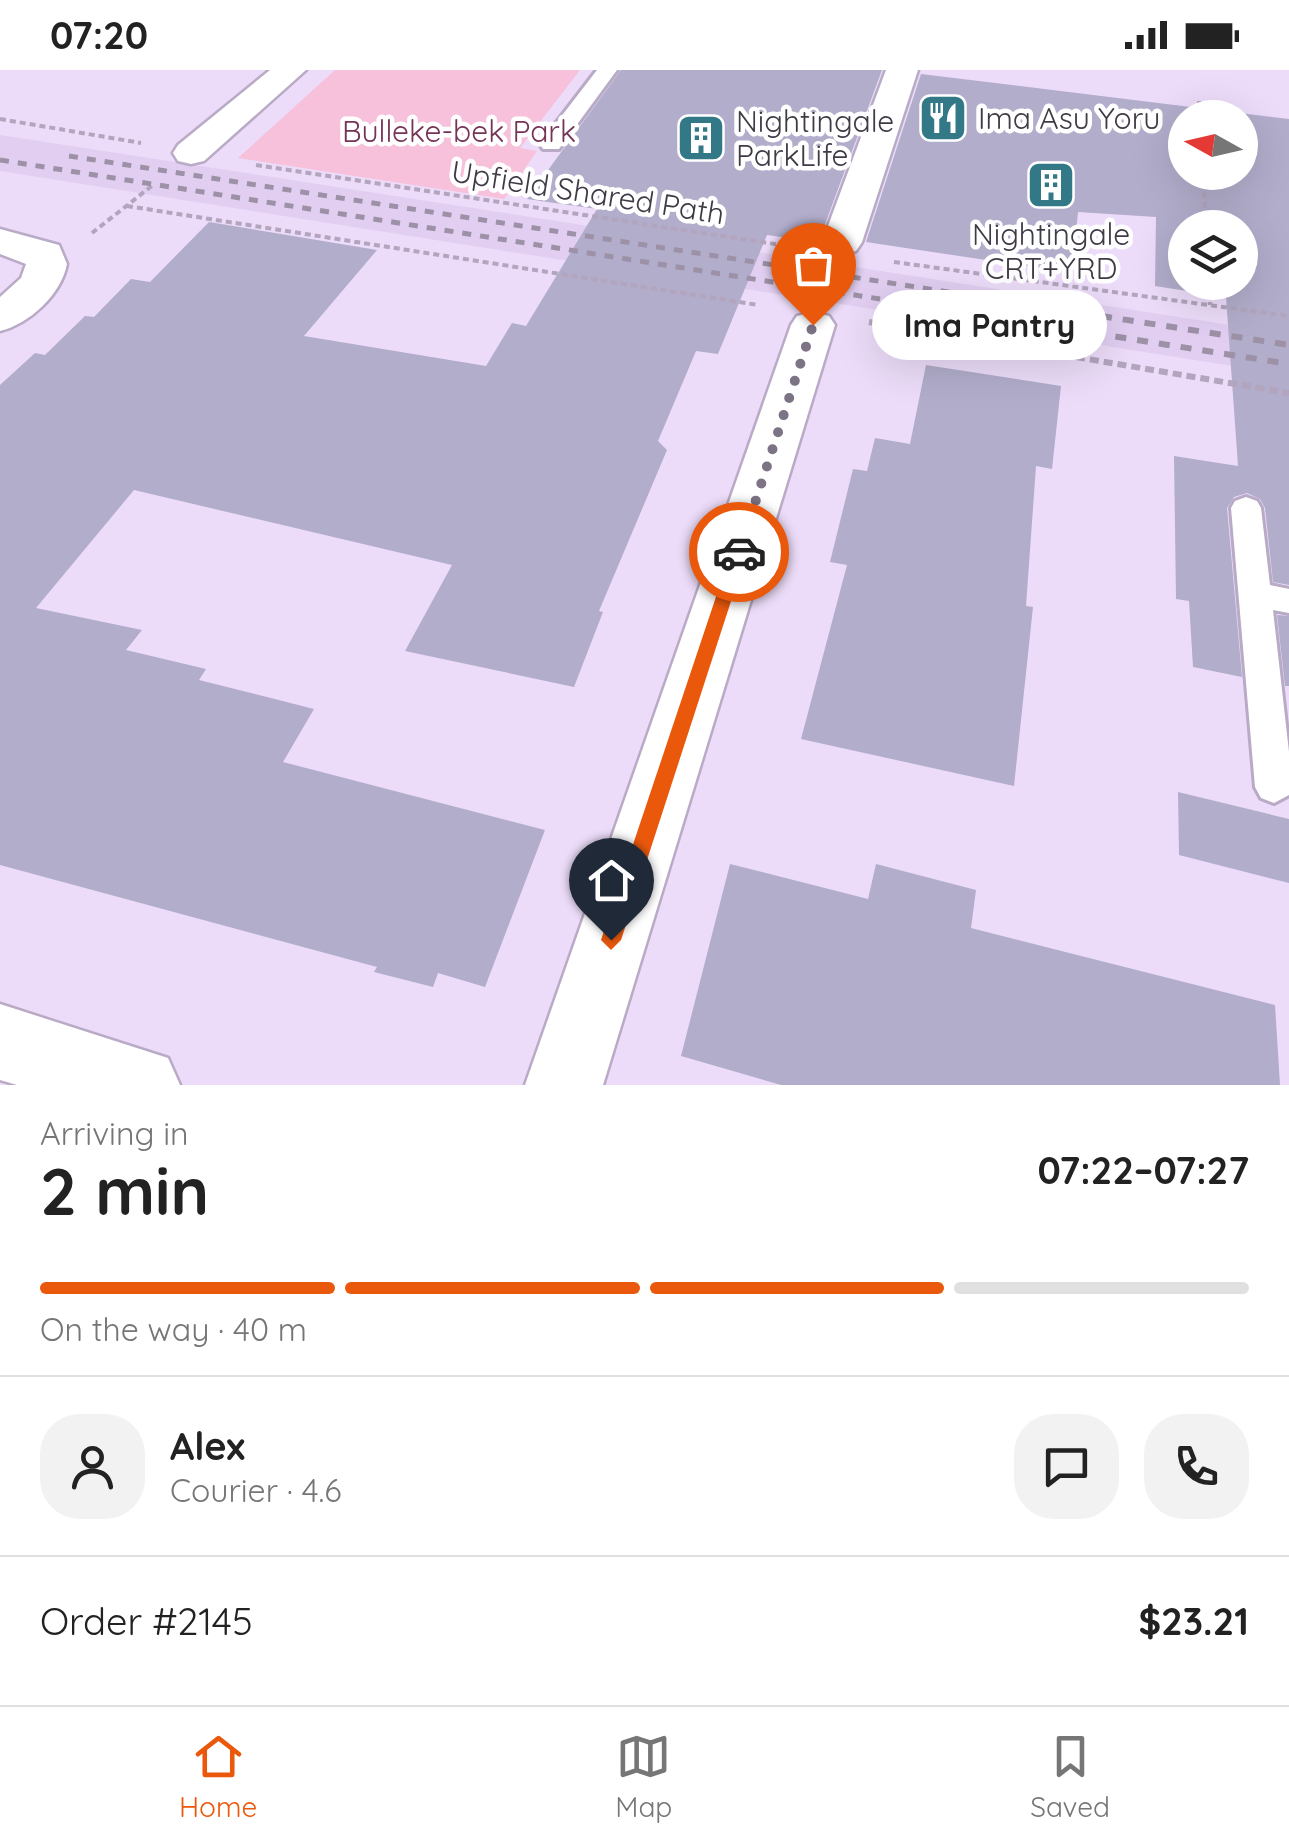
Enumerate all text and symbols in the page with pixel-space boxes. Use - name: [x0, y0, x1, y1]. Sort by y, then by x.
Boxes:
- text: 07:20: [50, 11, 148, 59]
- restaurant icon: Ima Asu Yoru: [917, 92, 969, 144]
- place label: Ima Asu Yoru: [978, 99, 1160, 137]
- north arrow: [1168, 100, 1258, 190]
- map controls: [1168, 100, 1258, 300]
- place label: Nightingale ParkLife: [736, 102, 894, 174]
- park label: Bulleke-bek Park: [342, 112, 576, 150]
- building icon: Nightingale ParkLife: [675, 112, 727, 164]
- street label: Upfield Shared Path: [449, 152, 727, 232]
- building icon: Nightingale CRT+YRD: [1025, 159, 1077, 211]
- button: layers: [1168, 210, 1258, 300]
- place label: Nightingale CRT+YRD: [972, 215, 1130, 287]
- pin: [771, 223, 856, 326]
- icon: bag: [786, 238, 841, 293]
- callout: Ima Pantry: [873, 290, 1108, 360]
- text: Ima Pantry: [904, 305, 1075, 345]
- courier: [689, 502, 789, 602]
- icon: car: [712, 525, 767, 580]
- pin: [569, 838, 654, 941]
- icon: home: [584, 853, 639, 908]
- text: Arriving in: [40, 1113, 189, 1153]
- text: 07:22–07:27: [1038, 1146, 1249, 1194]
- text: 2 min: [40, 1150, 209, 1231]
- text: On the way · 40 m: [40, 1309, 307, 1349]
- button: person: [40, 1414, 145, 1519]
- button: chat: [1014, 1414, 1119, 1519]
- button: phone: [1144, 1414, 1249, 1519]
- text: Alex: [170, 1422, 245, 1470]
- text: Courier · 4.6: [170, 1470, 342, 1510]
- text: Order #2145: [40, 1597, 253, 1645]
- text: $23.21: [1138, 1597, 1249, 1645]
- tab: Home: [179, 1729, 257, 1824]
- tab: Map: [615, 1729, 672, 1824]
- tab: Saved: [1030, 1729, 1110, 1824]

